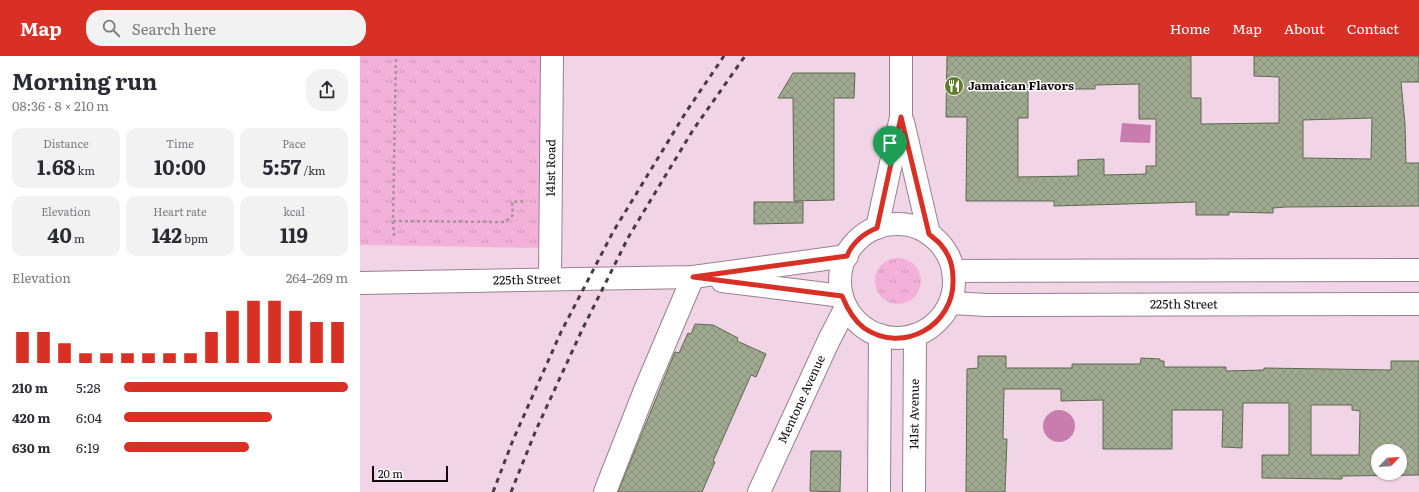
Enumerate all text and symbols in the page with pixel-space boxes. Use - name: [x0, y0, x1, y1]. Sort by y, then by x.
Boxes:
- search box: [86, 10, 366, 46]
- text: Map: [20, 14, 62, 42]
- icon: search: [100, 17, 122, 39]
- text: Search here: [132, 17, 216, 40]
- text: Home: [1170, 18, 1210, 38]
- text: Map: [1232, 18, 1262, 38]
- text: About: [1284, 18, 1325, 38]
- text: Contact: [1347, 18, 1399, 38]
- text: Morning run: [12, 64, 157, 97]
- button: share: [306, 69, 348, 111]
- restaurant icon: Jamaican Flavors: [943, 75, 965, 97]
- place label: Jamaican Flavors: [968, 76, 1074, 94]
- text: 08:36 · 8 × 210 m: [12, 96, 109, 115]
- pin: [873, 126, 907, 167]
- icon: arrive: [879, 132, 901, 154]
- text: Distance: [43, 135, 89, 151]
- text: Time: [166, 135, 194, 151]
- text: Pace: [282, 135, 306, 151]
- street label: 141st Road: [541, 138, 559, 197]
- text: 1.68: [37, 151, 75, 181]
- text: 10:00: [154, 151, 206, 181]
- text: 5:57: [262, 151, 301, 181]
- text: km: [75, 162, 95, 178]
- text: /km: [301, 162, 326, 178]
- text: Elevation: [41, 203, 91, 219]
- text: Heart rate: [153, 203, 207, 219]
- text: kcal: [283, 203, 305, 219]
- text: 40: [47, 219, 72, 249]
- text: 142: [152, 219, 182, 249]
- text: 119: [280, 219, 308, 249]
- text: m: [72, 230, 85, 246]
- text: bpm: [182, 230, 208, 246]
- text: Elevation: [12, 268, 71, 287]
- text: 264–269 m: [286, 268, 348, 287]
- street label: 225th Street: [493, 269, 561, 289]
- street label: 225th Street: [1150, 294, 1218, 313]
- street label: Mentone Avenue: [773, 352, 829, 446]
- text: 210 m: [12, 378, 48, 397]
- text: 5:28: [76, 378, 101, 397]
- street label: 141st Avenue: [904, 379, 923, 449]
- text: 420 m: [12, 408, 50, 427]
- text: 6:04: [76, 408, 102, 427]
- text: 630 m: [12, 438, 50, 457]
- text: 6:19: [76, 438, 99, 457]
- north arrow: [1371, 444, 1407, 480]
- map controls: [1371, 444, 1407, 480]
- scale bar: [372, 464, 448, 483]
- text: 20 m: [378, 465, 403, 481]

